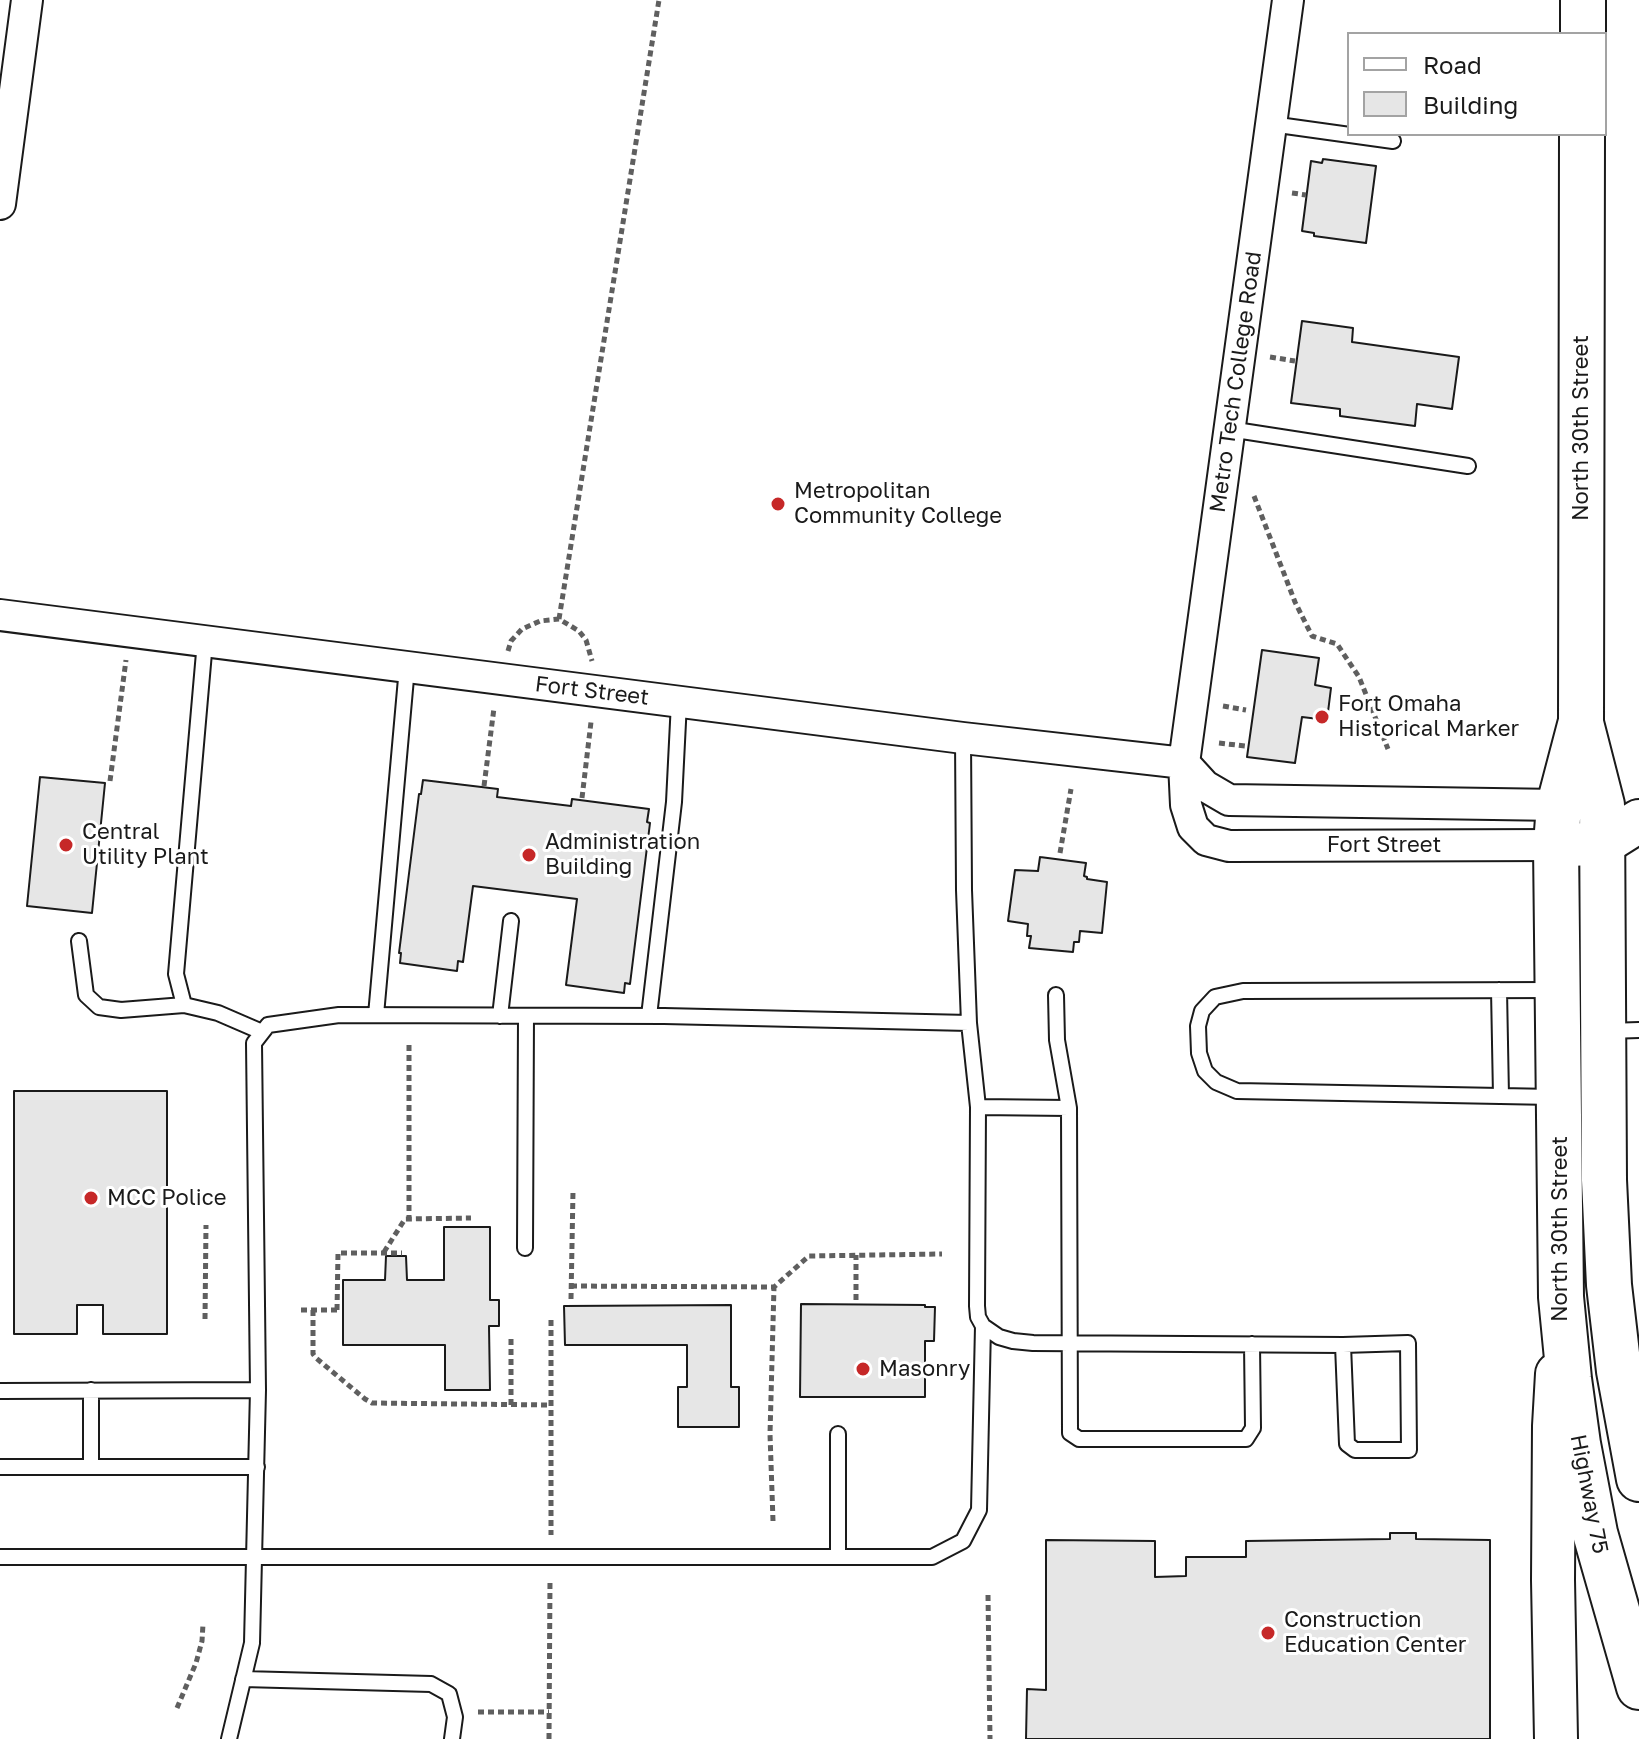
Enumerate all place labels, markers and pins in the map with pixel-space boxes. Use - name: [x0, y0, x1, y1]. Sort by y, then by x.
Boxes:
- place label: Metropolitan Community College: [794, 478, 1002, 530]
- marker: Metropolitan Community College: [769, 495, 787, 513]
- place label: Fort Omaha Historical Marker: [1338, 691, 1519, 742]
- marker: Fort Omaha Historical Marker: [1313, 708, 1331, 726]
- place label: Central Utility Plant: [82, 819, 209, 870]
- place label: Administration Building: [545, 829, 700, 880]
- marker: Central Utility Plant: [57, 836, 75, 854]
- marker: Administration Building: [520, 846, 538, 864]
- place label: MCC Police: [107, 1185, 226, 1211]
- marker: MCC Police: [82, 1189, 100, 1207]
- place label: Masonry: [879, 1356, 970, 1382]
- marker: Masonry: [854, 1360, 872, 1378]
- place label: Construction Education Center: [1284, 1607, 1466, 1658]
- marker: Construction Education Center: [1259, 1624, 1277, 1642]

